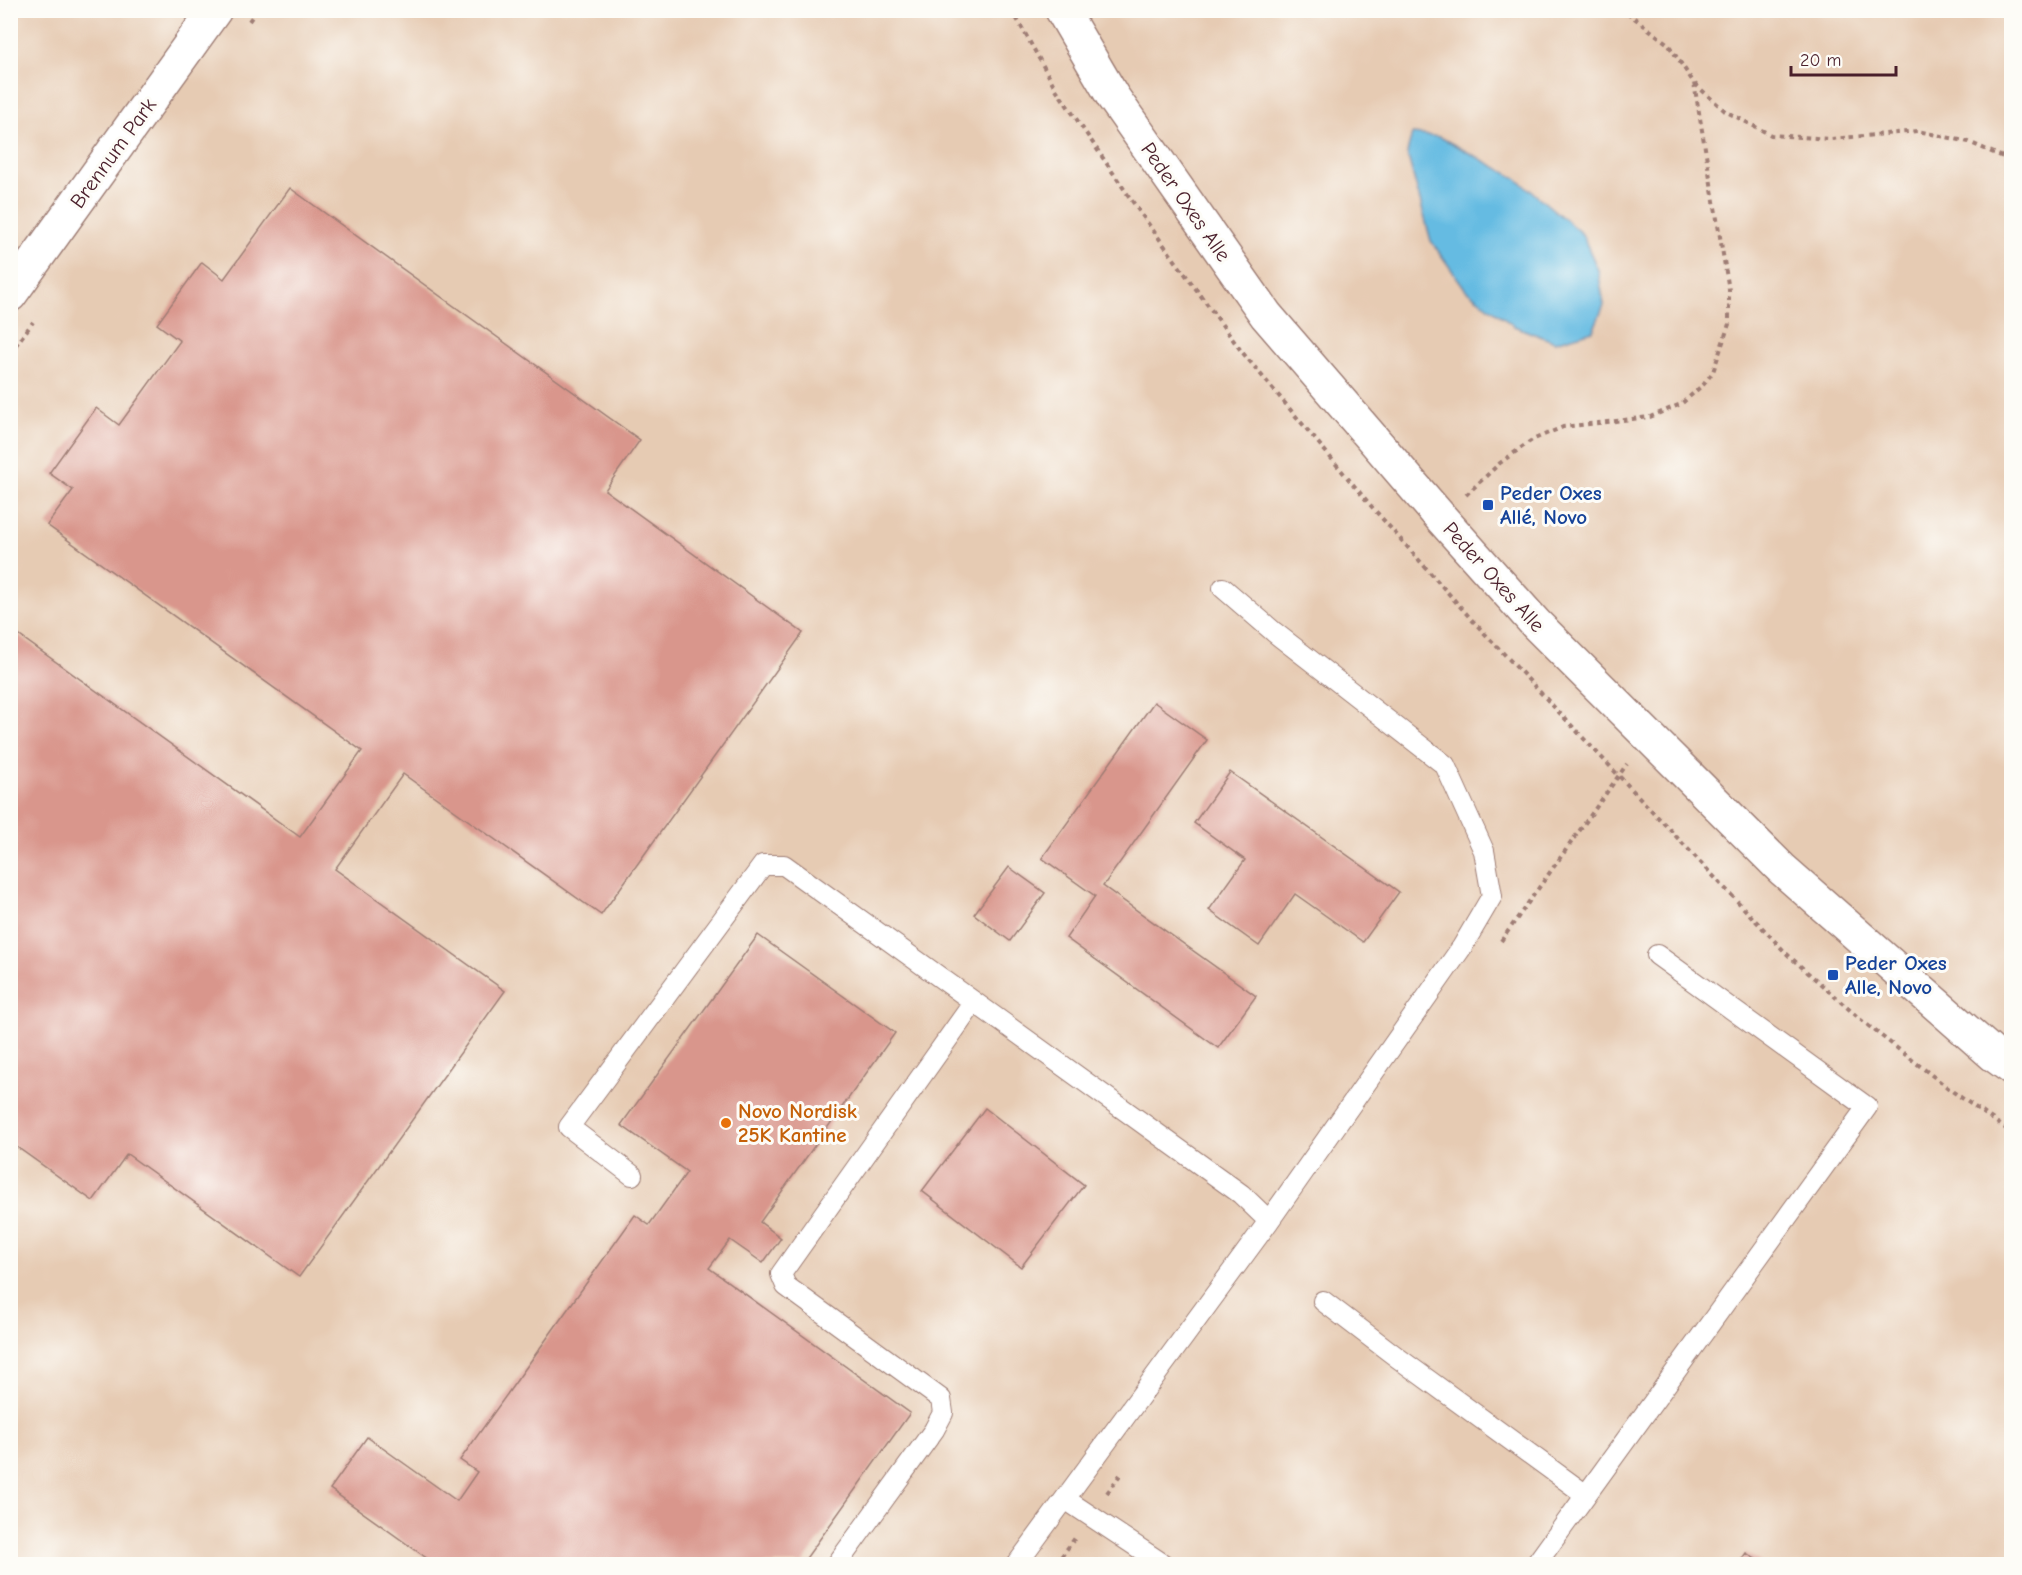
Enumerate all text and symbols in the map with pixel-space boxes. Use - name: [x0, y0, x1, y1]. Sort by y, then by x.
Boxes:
- scale bar: [1791, 39, 1896, 77]
- text: 20 m: [1800, 50, 1841, 71]
- street label: Brennum Park: [65, 93, 161, 213]
- street label: Peder Oxes Alle: [1136, 138, 1236, 266]
- place label: Peder Oxes Allé, Novo: [1500, 481, 1602, 529]
- marker: Peder Oxes Allé, Novo: [1481, 498, 1495, 512]
- street label: Peder Oxes Alle: [1438, 517, 1550, 637]
- place label: Peder Oxes Alle, Novo: [1845, 951, 1947, 999]
- marker: Peder Oxes Alle, Novo: [1826, 968, 1840, 982]
- place label: Novo Nordisk 25K Kantine: [738, 1099, 858, 1147]
- marker: Novo Nordisk 25K Kantine: [719, 1116, 733, 1130]

